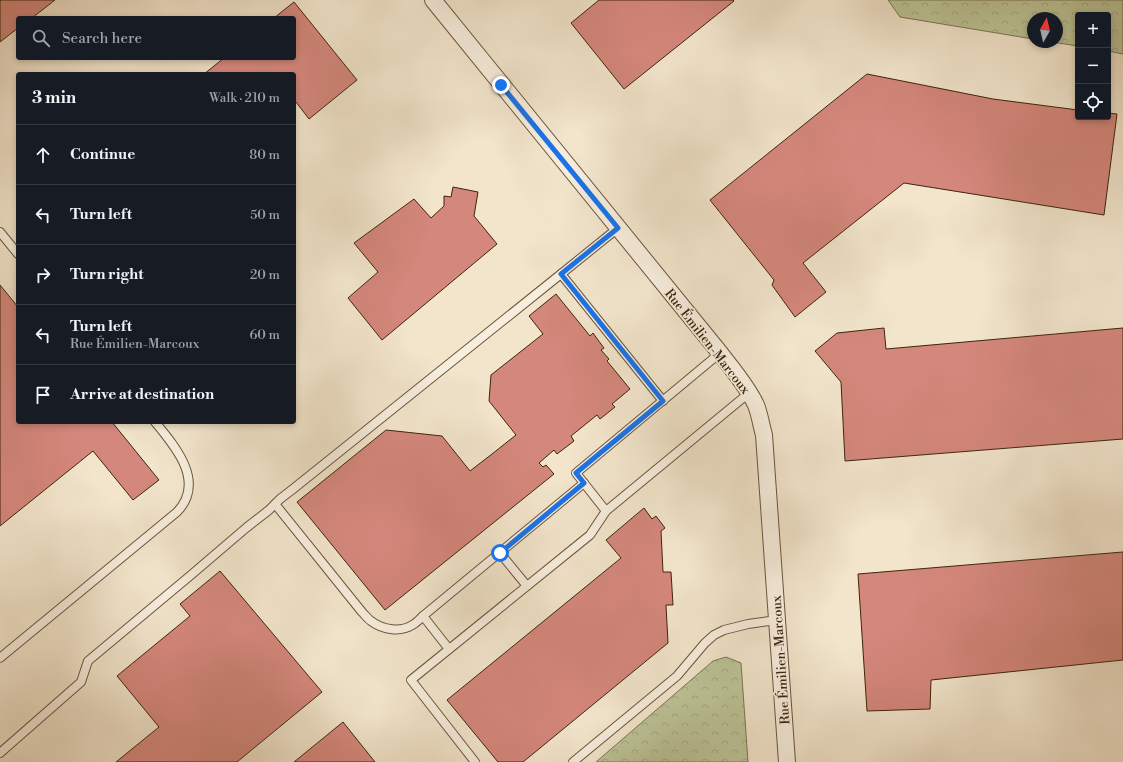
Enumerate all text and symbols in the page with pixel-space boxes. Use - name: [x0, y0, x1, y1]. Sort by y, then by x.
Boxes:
- north arrow: [1027, 12, 1063, 48]
- map controls: [1075, 12, 1111, 120]
- button: +: [1075, 12, 1111, 48]
- search box: [16, 16, 296, 60]
- icon: search: [30, 27, 52, 49]
- text: Search here: [62, 29, 142, 48]
- button: −: [1075, 48, 1111, 84]
- route end: [492, 76, 510, 94]
- button: locate: [1075, 84, 1111, 120]
- text: 3 min: [32, 87, 76, 109]
- text: Walk · 210 m: [209, 90, 280, 106]
- icon: ahead: [32, 144, 54, 166]
- text: Continue: [70, 145, 135, 164]
- text: 80 m: [249, 147, 280, 163]
- icon: left: [32, 204, 54, 226]
- text: Turn left: [70, 205, 132, 224]
- text: 50 m: [250, 207, 280, 223]
- icon: right: [32, 264, 54, 286]
- text: Turn right: [70, 265, 144, 284]
- text: 20 m: [250, 267, 280, 283]
- street label: Rue Émilien-Marcoux: [661, 285, 754, 398]
- text: Turn left: [70, 317, 132, 336]
- icon: left: [32, 324, 54, 346]
- text: 60 m: [249, 327, 280, 343]
- text: Rue Émilien-Marcoux: [70, 336, 199, 352]
- icon: arrive: [32, 384, 54, 406]
- text: Arrive at destination: [70, 385, 214, 404]
- route start: [491, 544, 509, 562]
- street label: Rue Émilien-Marcoux: [767, 594, 793, 725]

